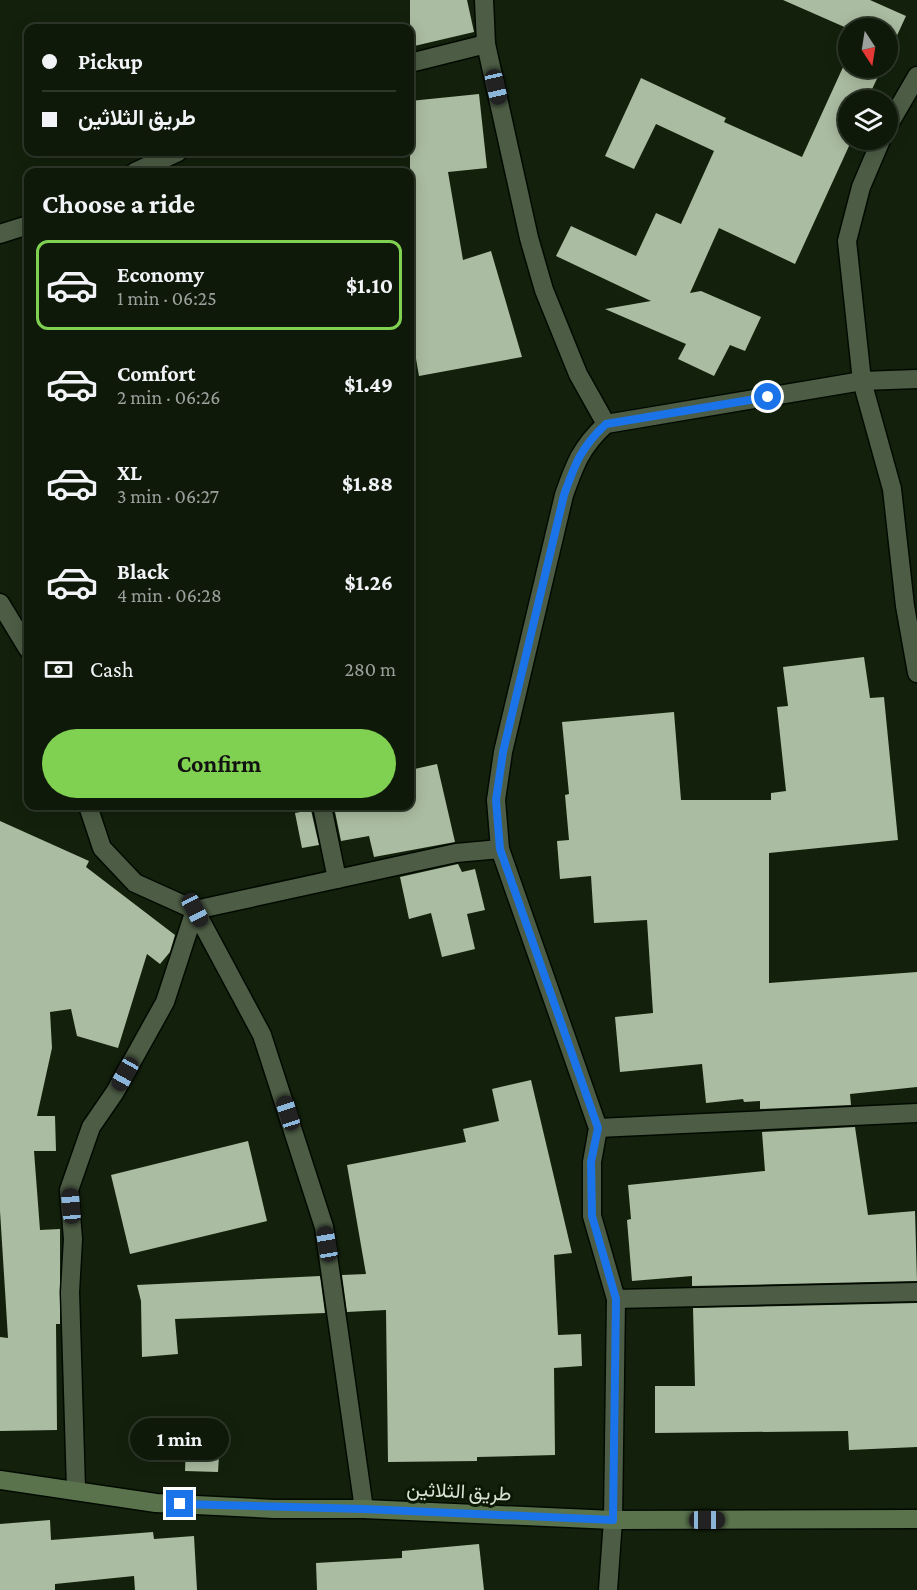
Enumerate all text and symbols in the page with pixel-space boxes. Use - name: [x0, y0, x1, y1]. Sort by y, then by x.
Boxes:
- north arrow: [838, 18, 898, 78]
- map controls: [838, 18, 898, 150]
- text: Pickup: [78, 49, 143, 74]
- car: [483, 67, 509, 107]
- button: layers: [838, 90, 898, 150]
- text: طريق الثلاثين: [78, 105, 196, 130]
- text: Choose a ride: [42, 189, 195, 219]
- icon: car: [45, 258, 99, 312]
- text: Economy: [117, 262, 204, 287]
- text: $1.10: [346, 273, 393, 298]
- text: 1 min · 06:25: [117, 287, 217, 309]
- icon: car: [45, 357, 99, 411]
- text: Comfort: [117, 361, 195, 386]
- text: $1.49: [344, 372, 393, 397]
- route start: [754, 383, 781, 410]
- text: 2 min · 06:26: [117, 386, 220, 408]
- icon: car: [45, 456, 99, 510]
- text: XL: [117, 460, 142, 485]
- text: $1.88: [342, 471, 393, 496]
- text: 3 min · 06:27: [117, 485, 219, 507]
- icon: car: [45, 555, 99, 609]
- text: Black: [117, 559, 169, 584]
- text: $1.26: [344, 570, 393, 595]
- text: 4 min · 06:28: [117, 584, 222, 606]
- icon: cash: [42, 653, 75, 686]
- text: Cash: [90, 657, 134, 682]
- text: 280 m: [345, 658, 396, 680]
- button: Confirm: [42, 729, 396, 798]
- car: [179, 890, 211, 930]
- car: [108, 1054, 142, 1094]
- car: [274, 1093, 302, 1133]
- car: [60, 1187, 82, 1225]
- car: [315, 1225, 339, 1263]
- callout: 1 min: [130, 1417, 230, 1459]
- text: 1 min: [157, 1428, 202, 1450]
- street label: طريق الثلاثين: [406, 1477, 512, 1507]
- route end: [166, 1490, 193, 1517]
- car: [689, 1511, 725, 1529]

